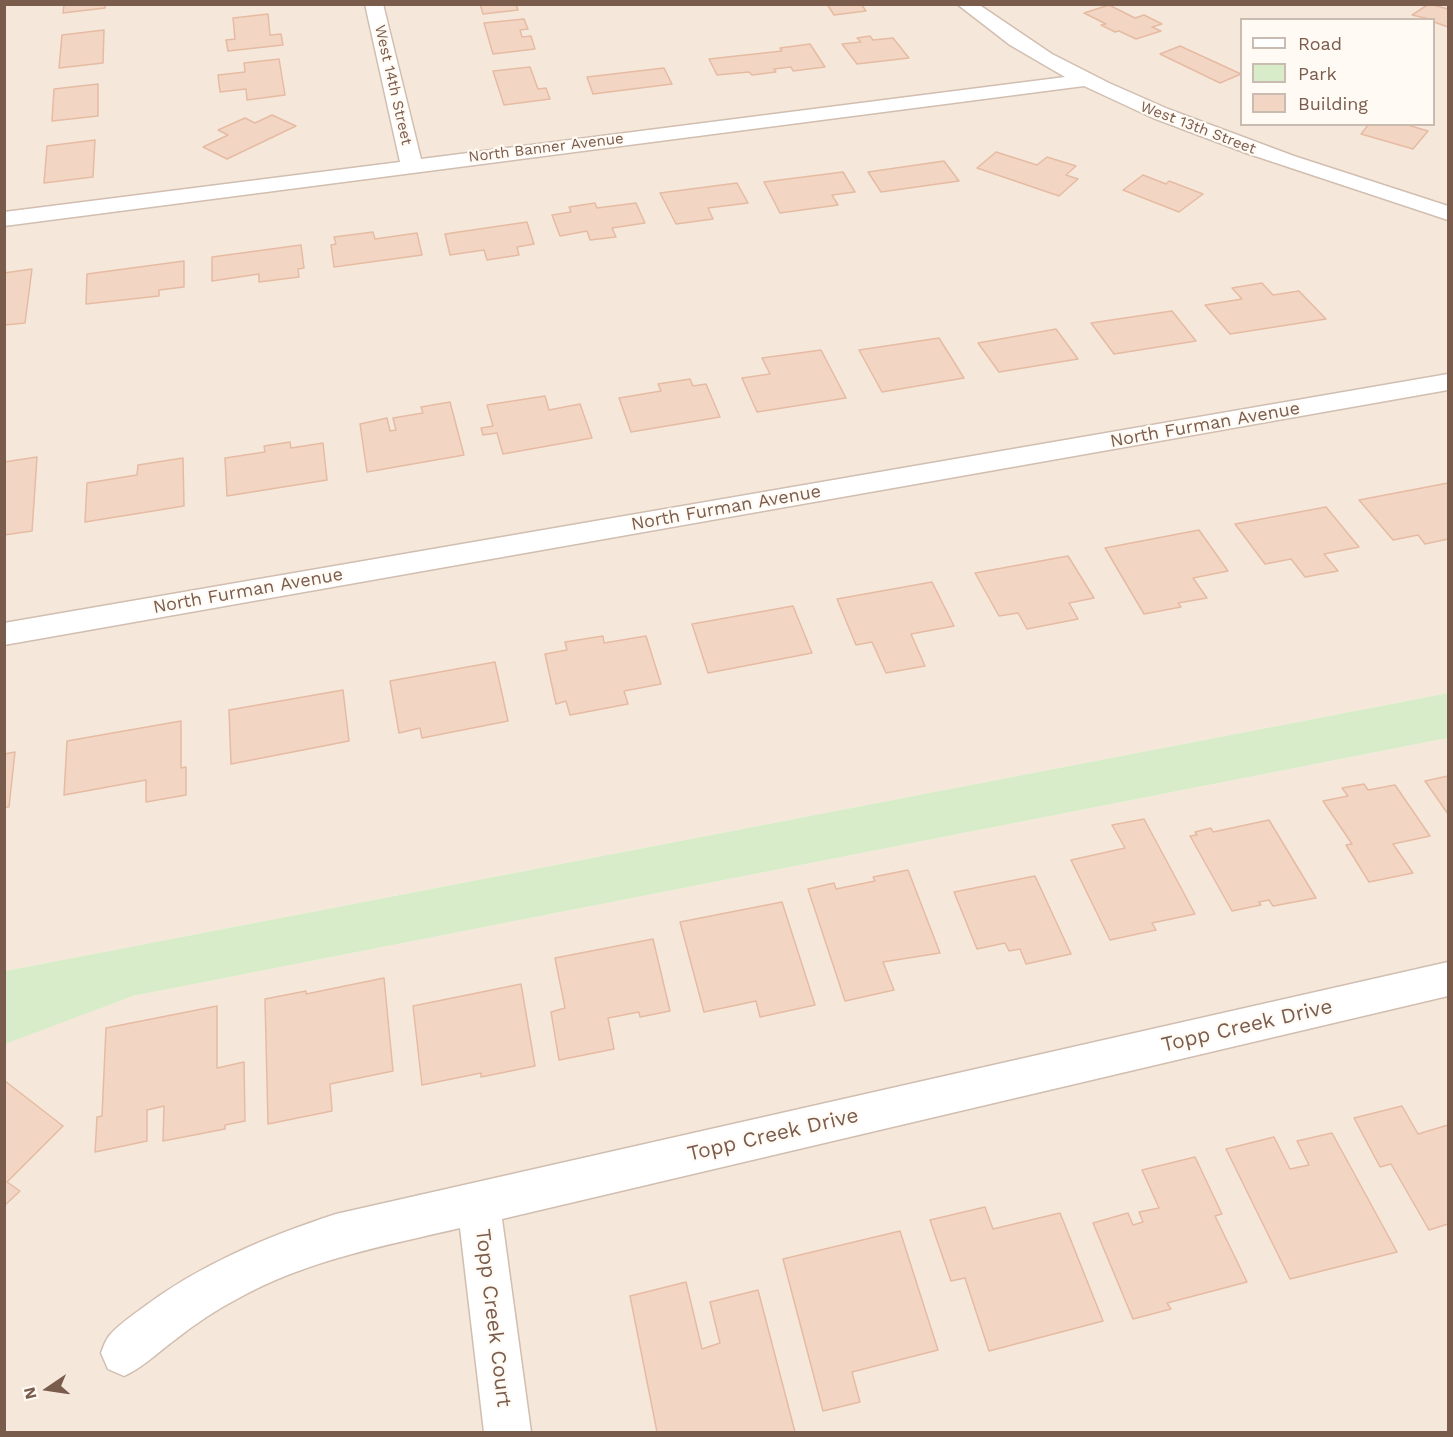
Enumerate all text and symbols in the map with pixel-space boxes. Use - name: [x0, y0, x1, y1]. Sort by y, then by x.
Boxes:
- legend: [1240, 18, 1435, 126]
- street label: West 14th Street: [370, 23, 416, 147]
- text: Road: [1298, 33, 1342, 54]
- text: Park: [1298, 63, 1337, 84]
- text: Building: [1298, 93, 1368, 114]
- street label: West 13th Street: [1138, 98, 1258, 158]
- street label: North Banner Avenue: [467, 130, 625, 166]
- street label: North Furman Avenue: [1108, 398, 1302, 452]
- street label: North Furman Avenue: [629, 481, 823, 535]
- street label: North Furman Avenue: [151, 564, 345, 618]
- street label: Topp Creek Drive: [1159, 994, 1335, 1058]
- street label: Topp Creek Drive: [685, 1103, 861, 1167]
- street label: Topp Creek Court: [470, 1228, 516, 1408]
- north arrow: [18, 1359, 78, 1419]
- text: N: [19, 1385, 41, 1401]

